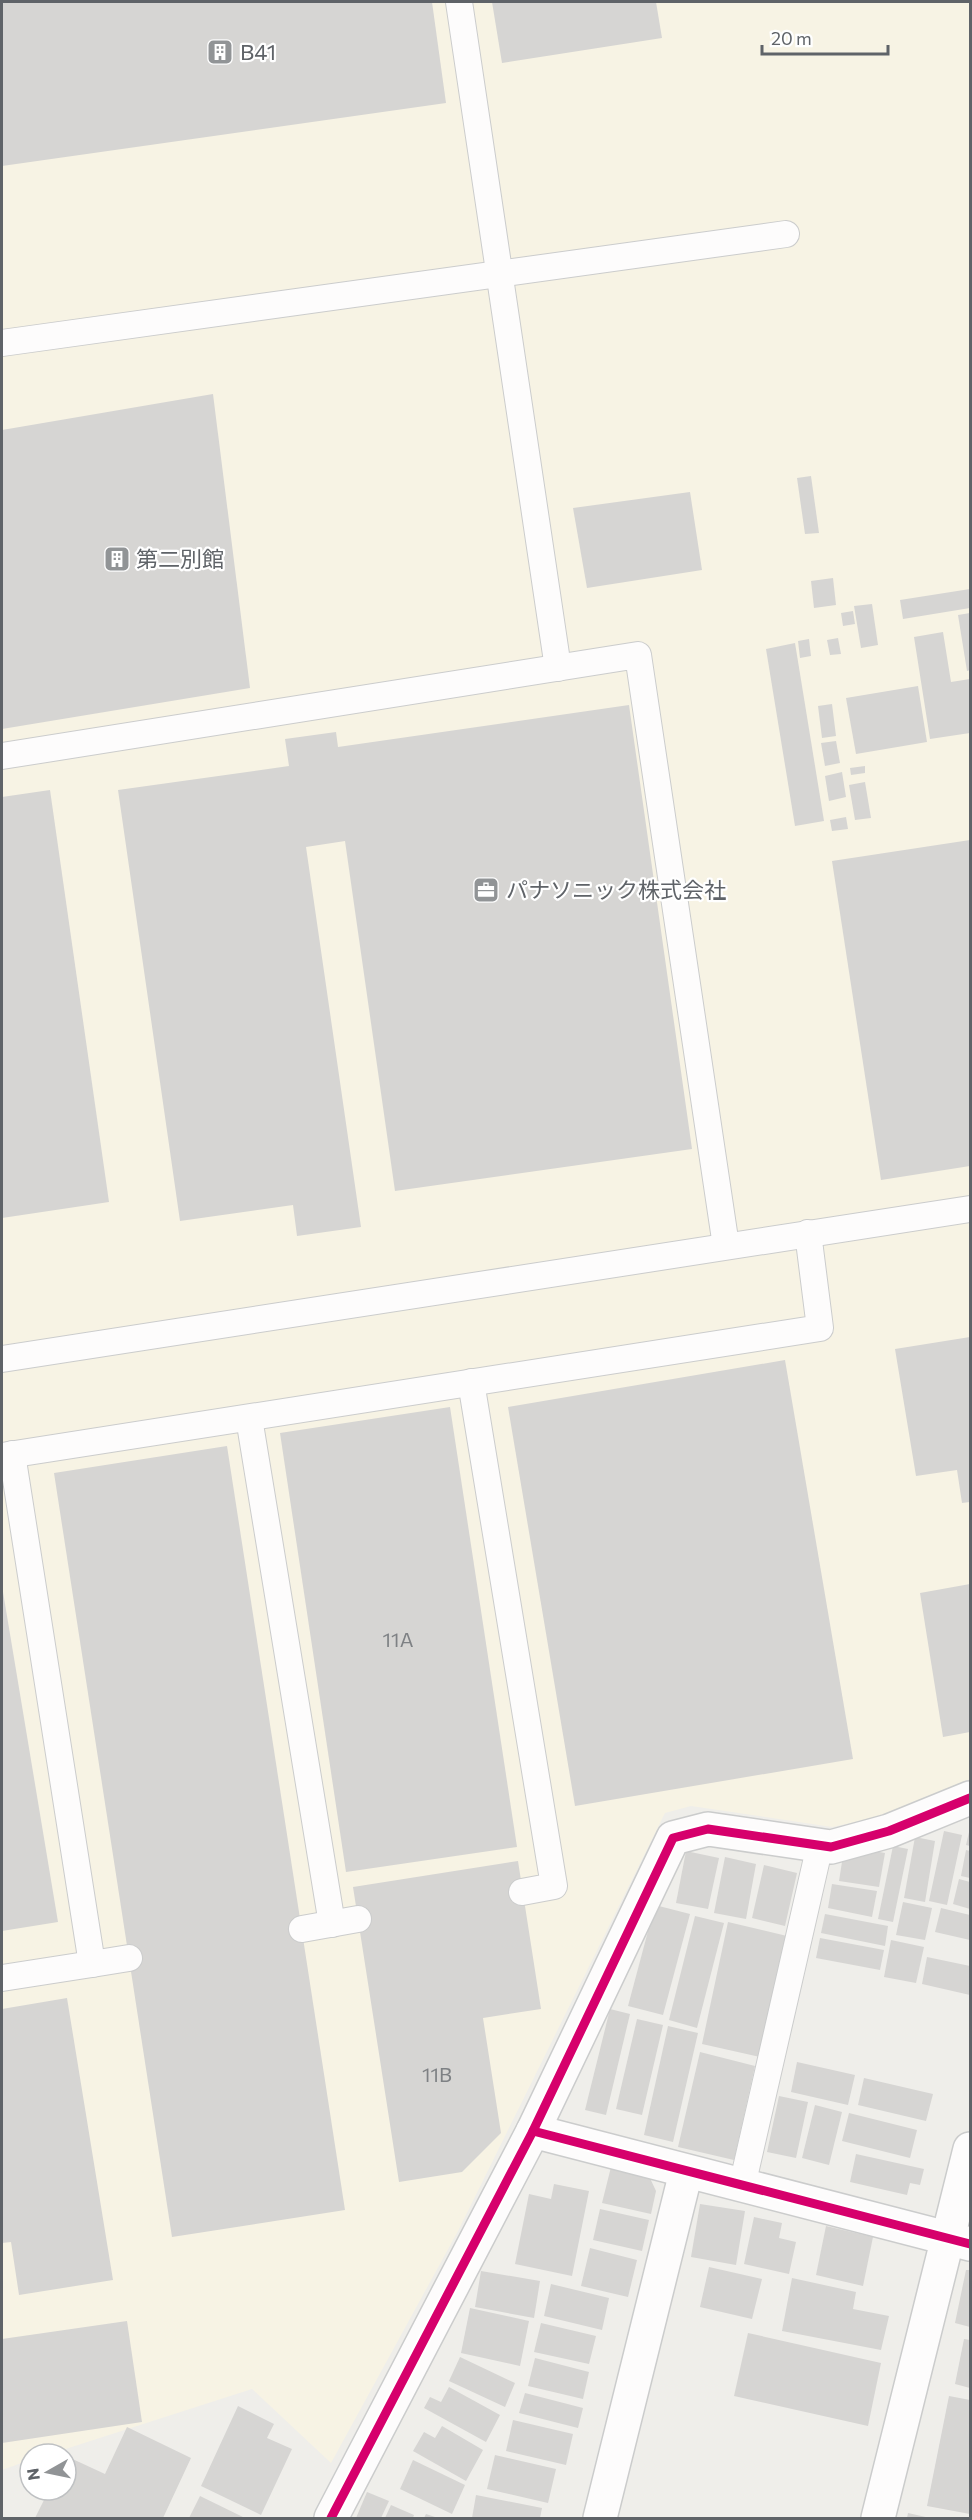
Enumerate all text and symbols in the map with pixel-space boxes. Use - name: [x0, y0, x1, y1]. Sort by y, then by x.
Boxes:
- scale bar: [762, 18, 888, 56]
- text: 20 m: [771, 27, 812, 49]
- building icon: B41: [205, 37, 235, 67]
- place label: B41: [240, 38, 276, 65]
- building icon: 第二別館: [102, 544, 132, 574]
- place label: 第二別館: [136, 545, 224, 572]
- office icon: パナソニック株式会社: [471, 875, 501, 905]
- place label: パナソニック株式会社: [506, 876, 726, 903]
- house number: 11A: [383, 1627, 414, 1651]
- house number: 11B: [422, 2062, 452, 2086]
- north arrow: [18, 2442, 78, 2502]
- text: N: [22, 2467, 43, 2482]

